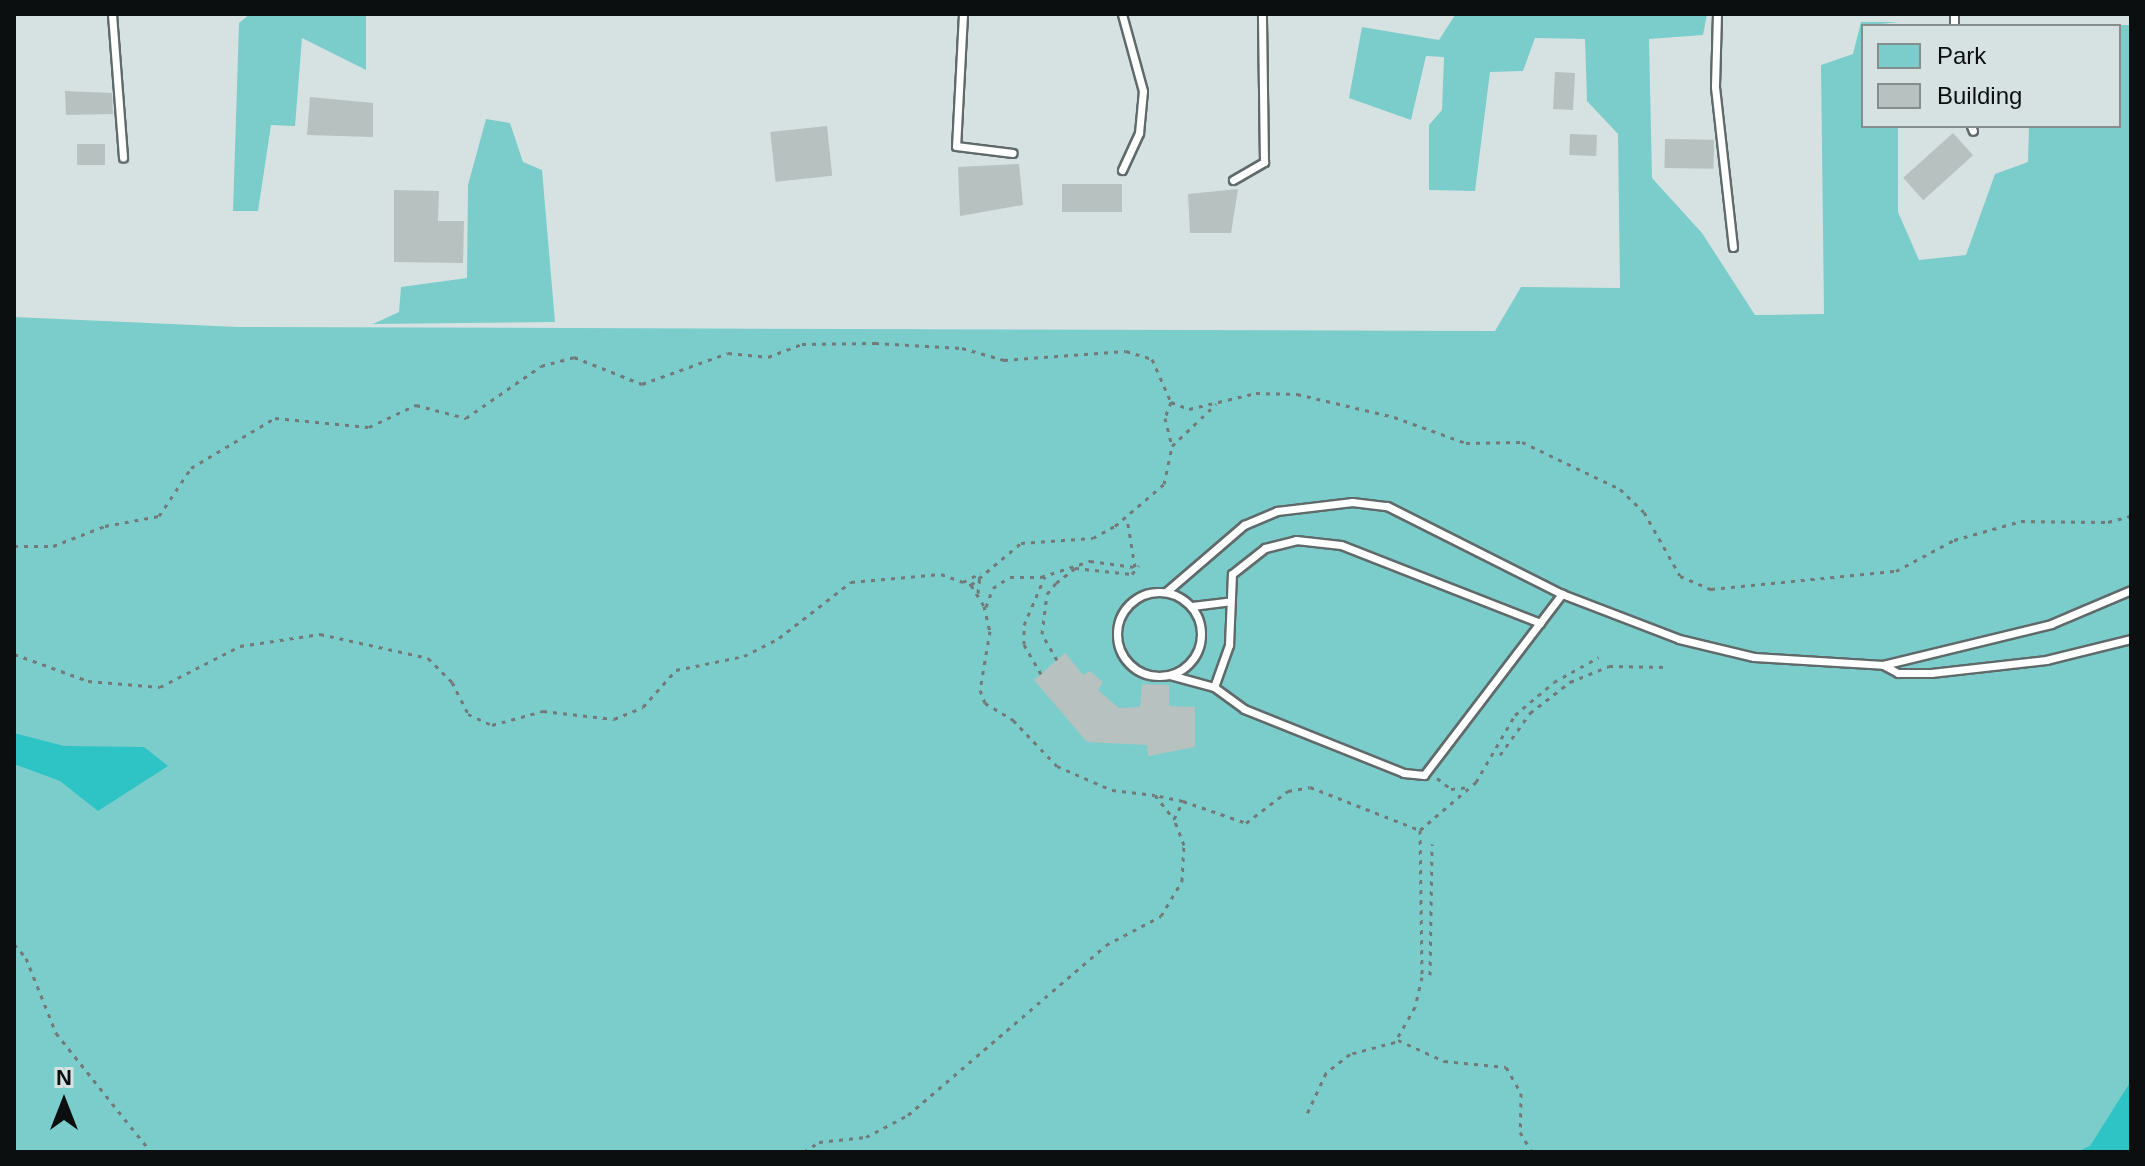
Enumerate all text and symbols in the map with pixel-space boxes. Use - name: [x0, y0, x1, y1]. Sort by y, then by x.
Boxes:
- legend: [1861, 24, 2121, 128]
- text: Park: [1937, 42, 1986, 69]
- text: Building: [1937, 82, 2022, 109]
- north arrow: [24, 1062, 104, 1142]
- text: N: [56, 1065, 72, 1090]

